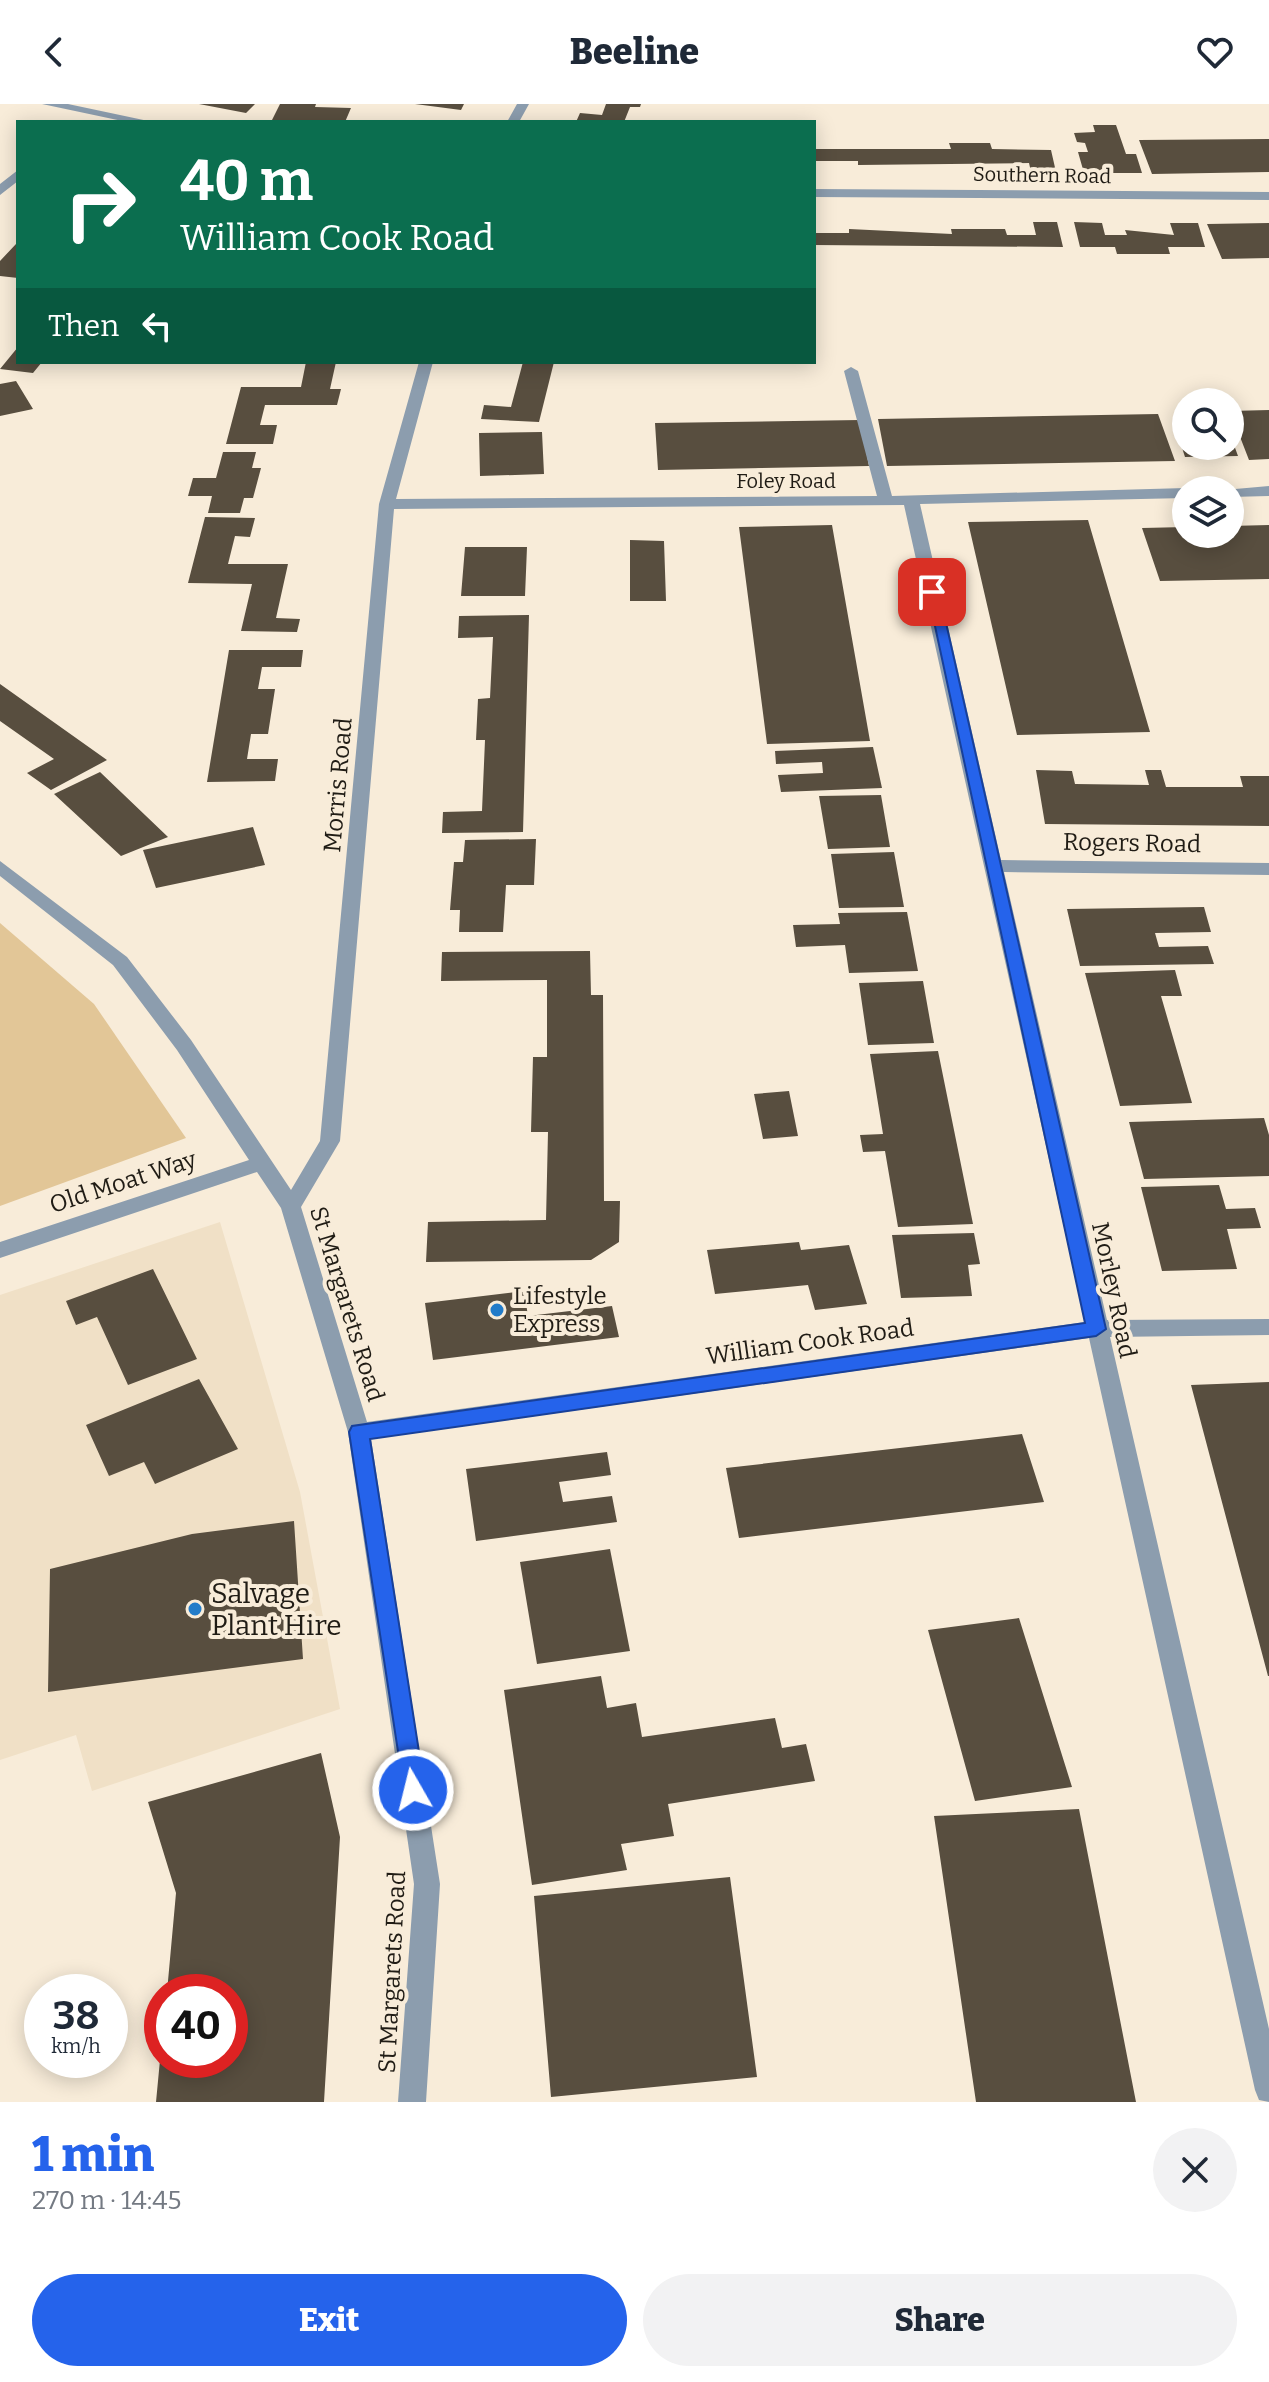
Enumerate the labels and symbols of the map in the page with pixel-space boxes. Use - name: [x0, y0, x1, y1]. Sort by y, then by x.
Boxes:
- street label: Southern Road: [973, 162, 1111, 188]
- street label: Foley Road: [736, 469, 836, 493]
- pin: [898, 558, 966, 626]
- street label: Morris Road: [318, 716, 358, 854]
- street label: Rogers Road: [1063, 828, 1201, 858]
- street label: Old Moat Way: [46, 1145, 200, 1219]
- street label: St Margarets Road: [304, 1203, 390, 1405]
- street label: Morley Road: [1086, 1219, 1142, 1361]
- place label: Lifestyle Express: [513, 1282, 607, 1338]
- marker: Lifestyle Express: [488, 1301, 506, 1319]
- street label: William Cook Road: [704, 1314, 916, 1370]
- place label: Salvage Plant Hire: [211, 1577, 341, 1642]
- marker: Salvage Plant Hire: [186, 1600, 204, 1618]
- position arrow: [371, 1748, 455, 1832]
- street label: St Margarets Road: [373, 1870, 411, 2074]
- speed limit sign: 40: [144, 1974, 248, 2078]

